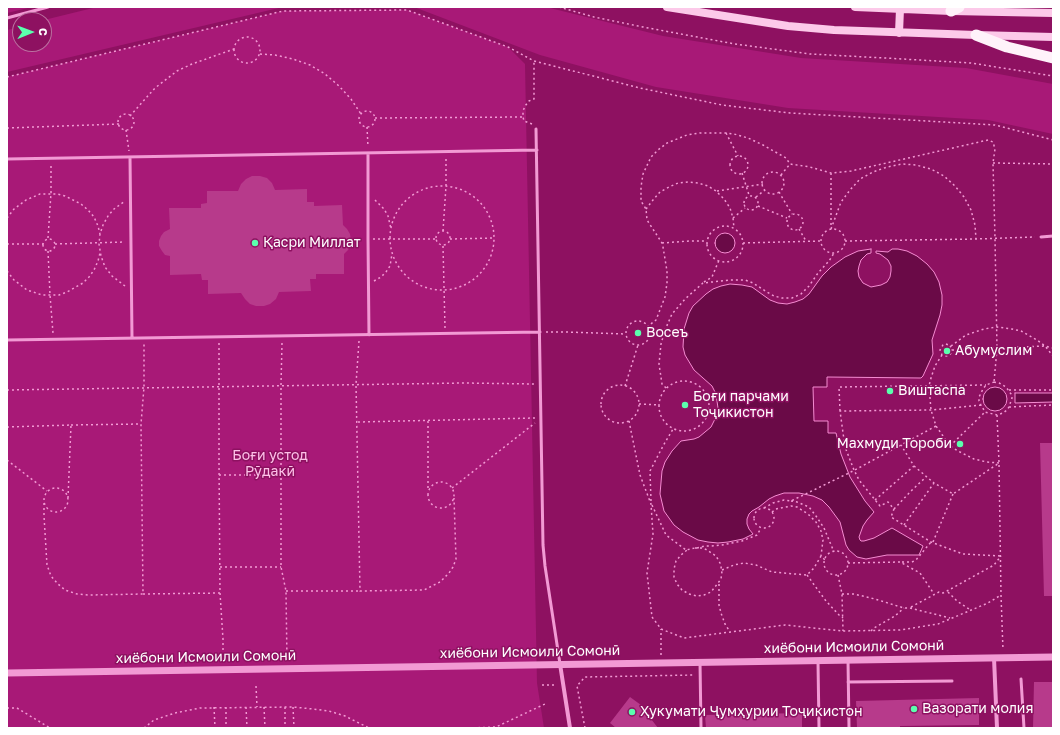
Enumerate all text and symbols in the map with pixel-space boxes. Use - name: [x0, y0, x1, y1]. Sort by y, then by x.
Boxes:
- north arrow: [12, 12, 52, 52]
- text: С: [37, 28, 50, 36]
- place label: Қасри Миллат: [263, 235, 361, 251]
- marker: Қасри Миллат: [250, 238, 260, 248]
- place label: Восеъ: [646, 325, 688, 341]
- marker: Восеъ: [633, 328, 643, 338]
- place label: Абумуслим: [955, 343, 1032, 359]
- marker: Абумуслим: [942, 346, 952, 356]
- place label: Виштаспа: [898, 383, 966, 399]
- marker: Виштаспа: [885, 386, 895, 396]
- place label: Боғи парчами Тоҷикистон: [693, 389, 789, 422]
- marker: Боғи парчами Тоҷикистон: [680, 400, 690, 410]
- place label: Махмуди Тороби: [837, 436, 952, 452]
- marker: Махмуди Тороби: [955, 439, 965, 449]
- park label: Боғи устод Рӯдакӣ: [232, 448, 308, 480]
- street label: хиёбони Исмоили Сомонӣ: [764, 637, 944, 657]
- street label: хиёбони Исмоили Сомонӣ: [440, 642, 620, 662]
- street label: хиёбони Исмоили Сомонӣ: [116, 647, 296, 667]
- place label: Вазорати молия: [922, 701, 1033, 717]
- place label: Ҳукумати Ҷумҳурии Тоҷикистон: [640, 704, 863, 720]
- marker: Вазорати молия: [909, 704, 919, 714]
- marker: Ҳукумати Ҷумҳурии Тоҷикистон: [627, 707, 637, 717]

